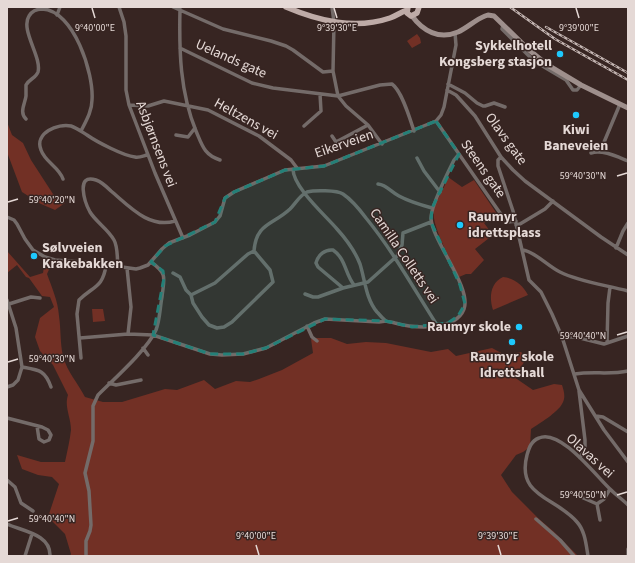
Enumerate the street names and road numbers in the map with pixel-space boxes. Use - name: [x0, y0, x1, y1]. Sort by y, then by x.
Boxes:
- street label: Uelands gate: [192, 34, 270, 84]
- street label: Heltzens vei: [210, 93, 282, 145]
- street label: Asbjørnsens vei: [130, 98, 182, 190]
- street label: Olavs gate: [480, 109, 532, 169]
- street label: Eikerveien: [312, 125, 376, 163]
- street label: Steens gate: [456, 136, 510, 202]
- street label: Camilla Colletts vei: [365, 204, 443, 308]
- street label: Olavas vei: [561, 429, 619, 483]

